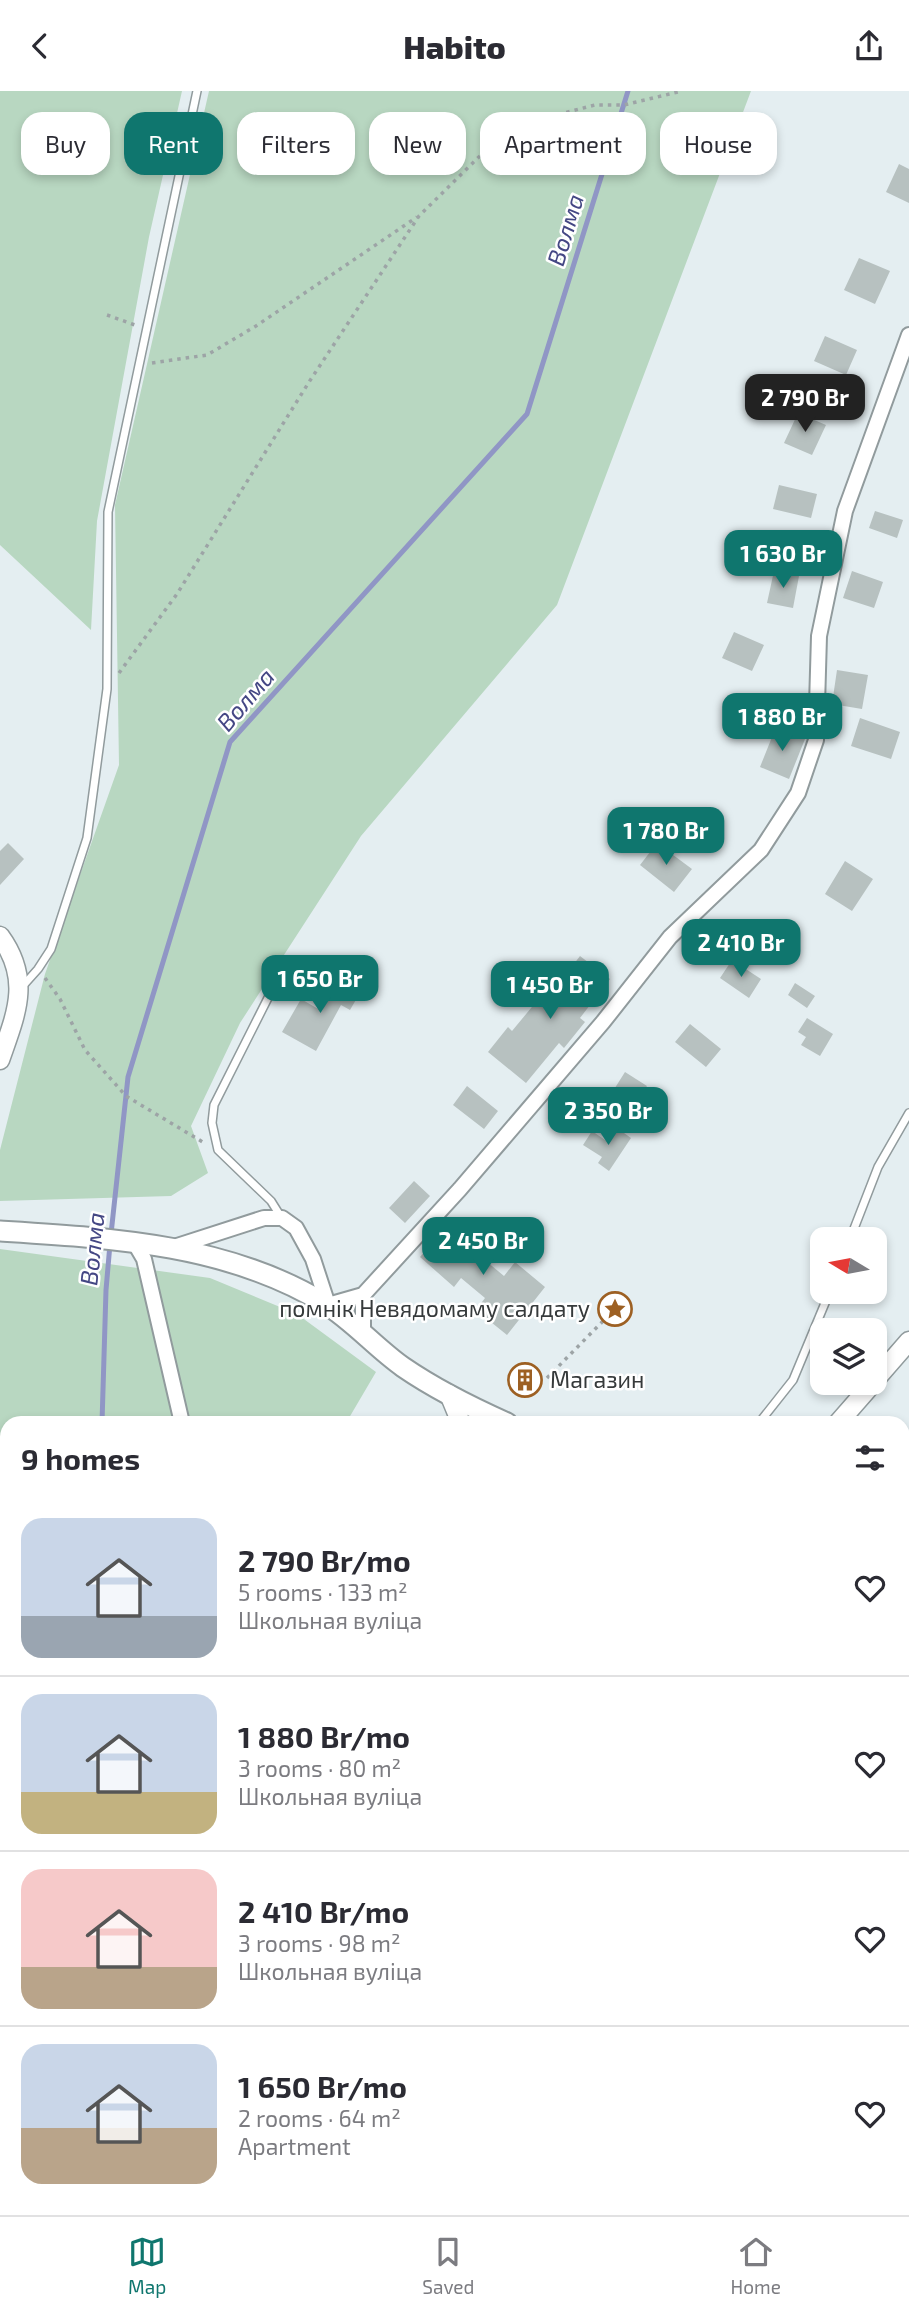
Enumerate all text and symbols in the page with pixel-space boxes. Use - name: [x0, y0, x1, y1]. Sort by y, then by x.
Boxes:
- icon: back: [21, 27, 59, 65]
- text: Habito: [403, 27, 506, 65]
- icon: share: [850, 27, 888, 65]
- chip: Buy: [21, 112, 110, 175]
- chip: Rent: [124, 112, 223, 175]
- chip: Filters: [237, 112, 355, 175]
- chip: New: [369, 112, 466, 175]
- chip: Apartment: [480, 112, 646, 175]
- chip: House: [660, 112, 777, 175]
- water label: Волма: [540, 190, 589, 269]
- pin: 2 790 Br: [733, 375, 877, 434]
- text: 2 790 Br: [761, 383, 849, 411]
- pin: 1 630 Br: [711, 531, 855, 590]
- text: 1 630 Br: [740, 539, 826, 567]
- water label: Волма: [210, 662, 280, 736]
- pin: 1 880 Br: [710, 693, 854, 753]
- text: 1 880 Br: [738, 702, 826, 730]
- pin: 1 780 Br: [594, 807, 738, 867]
- text: 1 780 Br: [623, 816, 709, 844]
- pin: 2 410 Br: [669, 919, 813, 979]
- text: 2 410 Br: [698, 928, 784, 956]
- pin: 1 650 Br: [248, 955, 392, 1015]
- pin: 1 450 Br: [478, 961, 622, 1021]
- text: 1 650 Br: [277, 964, 363, 992]
- text: 1 450 Br: [507, 970, 593, 998]
- pin: 2 350 Br: [536, 1087, 680, 1147]
- text: 2 350 Br: [564, 1096, 652, 1124]
- water label: Волма: [73, 1211, 110, 1287]
- pin: 2 450 Br: [411, 1217, 555, 1277]
- text: 2 450 Br: [438, 1226, 528, 1254]
- north arrow: [810, 1227, 887, 1304]
- map controls: [810, 1227, 887, 1395]
- place icon: помнік Невядомаму салдату: [596, 1290, 634, 1328]
- place label: помнік Невядомаму салдату: [279, 1294, 590, 1323]
- button: layers: [810, 1318, 887, 1395]
- building icon: Магазин: [506, 1361, 544, 1399]
- place label: Магазин: [550, 1365, 644, 1393]
- icon: filters: [851, 1439, 889, 1477]
- text: 9 homes: [21, 1440, 140, 1476]
- text: 2 790 Br/mo: [238, 1542, 411, 1578]
- icon: home: [77, 1546, 161, 1630]
- icon: heart: [851, 1569, 889, 1607]
- text: 5 rooms · 133 m²: [238, 1578, 408, 1606]
- text: Школьная вуліца: [238, 1606, 422, 1634]
- text: 1 880 Br/mo: [238, 1718, 410, 1754]
- icon: home: [77, 1722, 161, 1806]
- icon: heart: [851, 1745, 889, 1783]
- text: 3 rooms · 80 m²: [238, 1754, 401, 1782]
- text: Школьная вуліца: [238, 1782, 422, 1810]
- text: 2 410 Br/mo: [238, 1893, 409, 1929]
- icon: home: [77, 1897, 161, 1981]
- icon: heart: [851, 1920, 889, 1958]
- text: 3 rooms · 98 m²: [238, 1929, 400, 1957]
- text: Школьная вуліца: [238, 1957, 422, 1985]
- text: 1 650 Br/mo: [238, 2068, 407, 2104]
- icon: home: [77, 2072, 161, 2156]
- icon: heart: [851, 2095, 889, 2133]
- text: 2 rooms · 64 m²: [238, 2104, 401, 2132]
- text: Apartment: [238, 2132, 351, 2160]
- tab: Map: [128, 2233, 166, 2298]
- tab: Saved: [422, 2233, 474, 2298]
- tab: Home: [731, 2233, 781, 2298]

